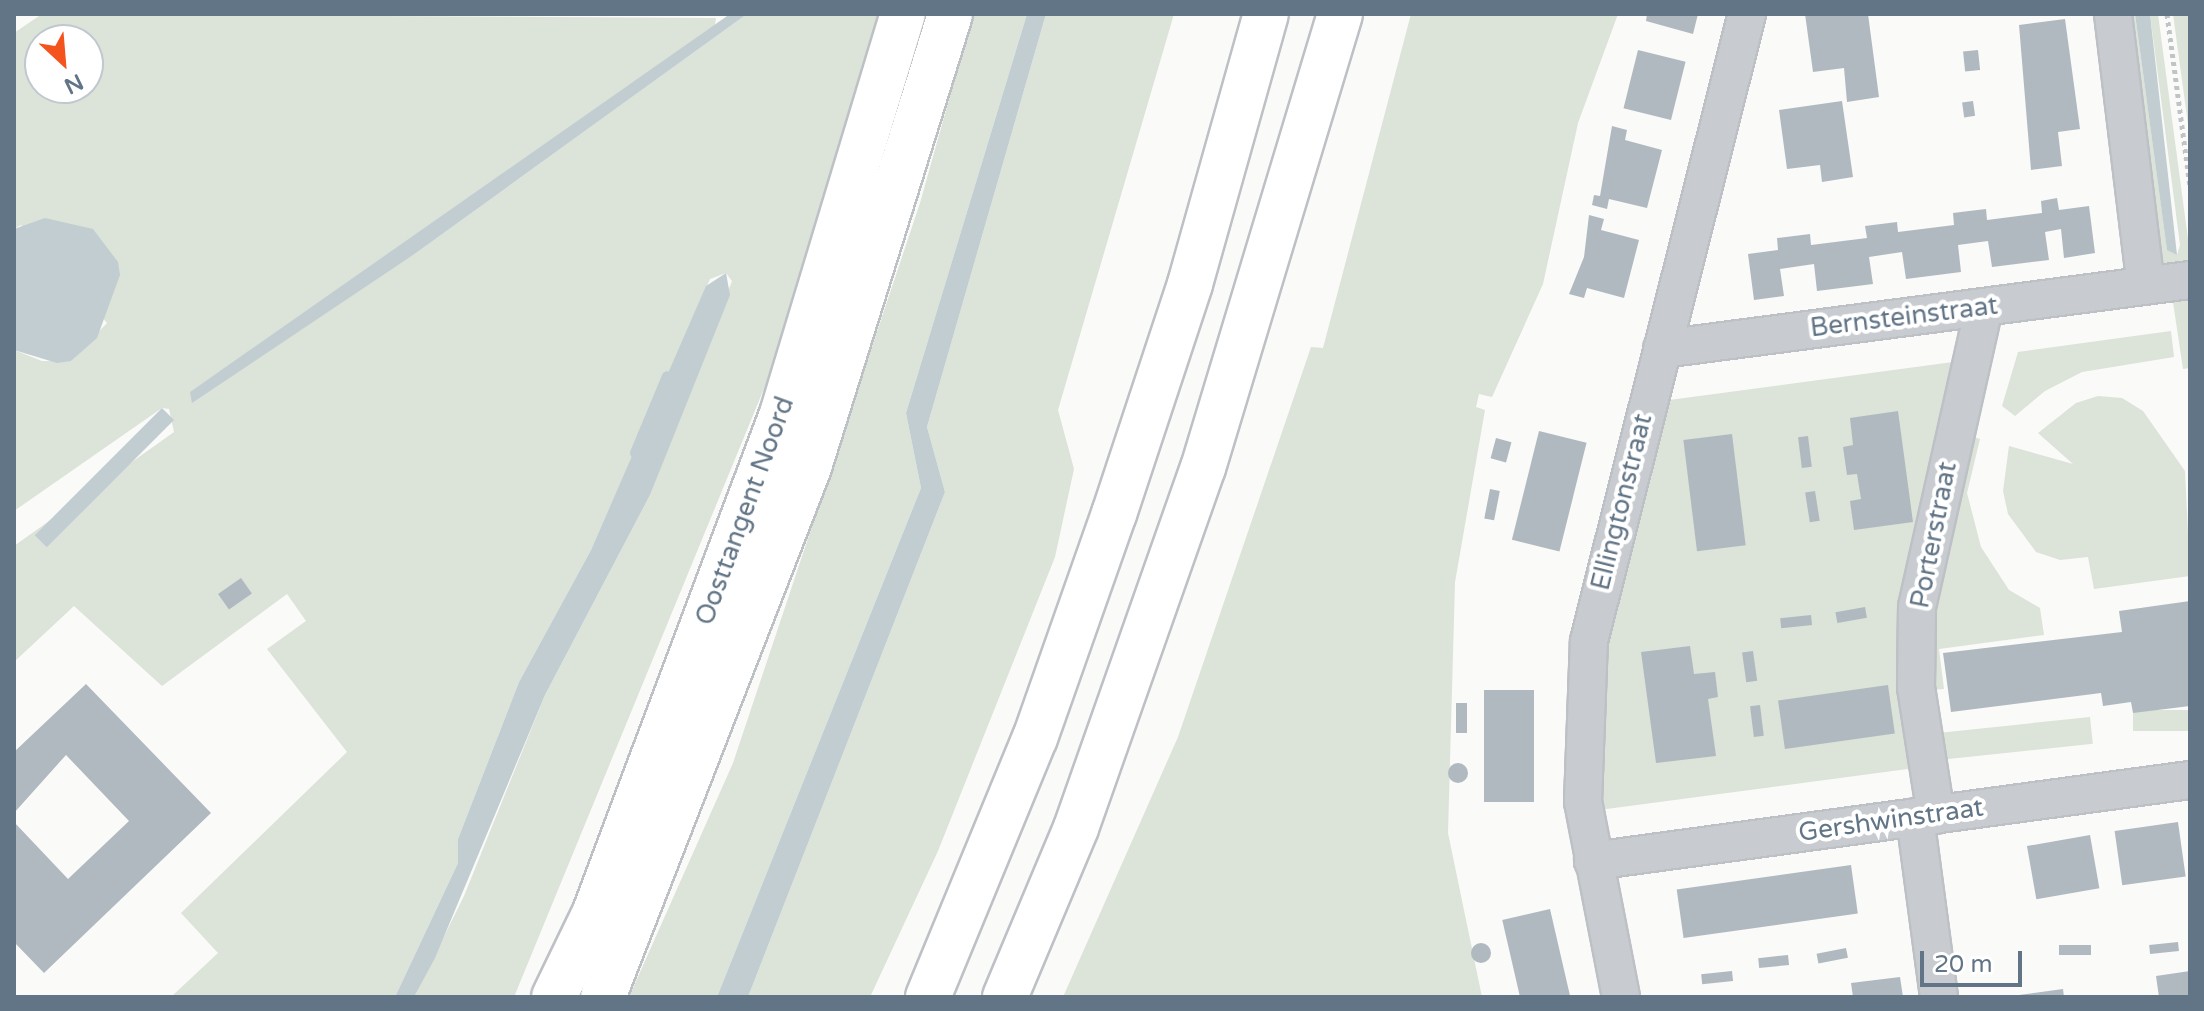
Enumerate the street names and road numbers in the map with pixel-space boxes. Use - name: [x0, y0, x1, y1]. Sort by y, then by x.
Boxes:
- street label: Bernsteinstraat: [1808, 290, 2000, 344]
- street label: Oosttangent Noord: [689, 393, 801, 629]
- street label: Ellingtonstraat: [1585, 411, 1659, 593]
- street label: Porterstraat: [1905, 459, 1963, 611]
- street label: Gershwinstraat: [1797, 792, 1985, 848]

